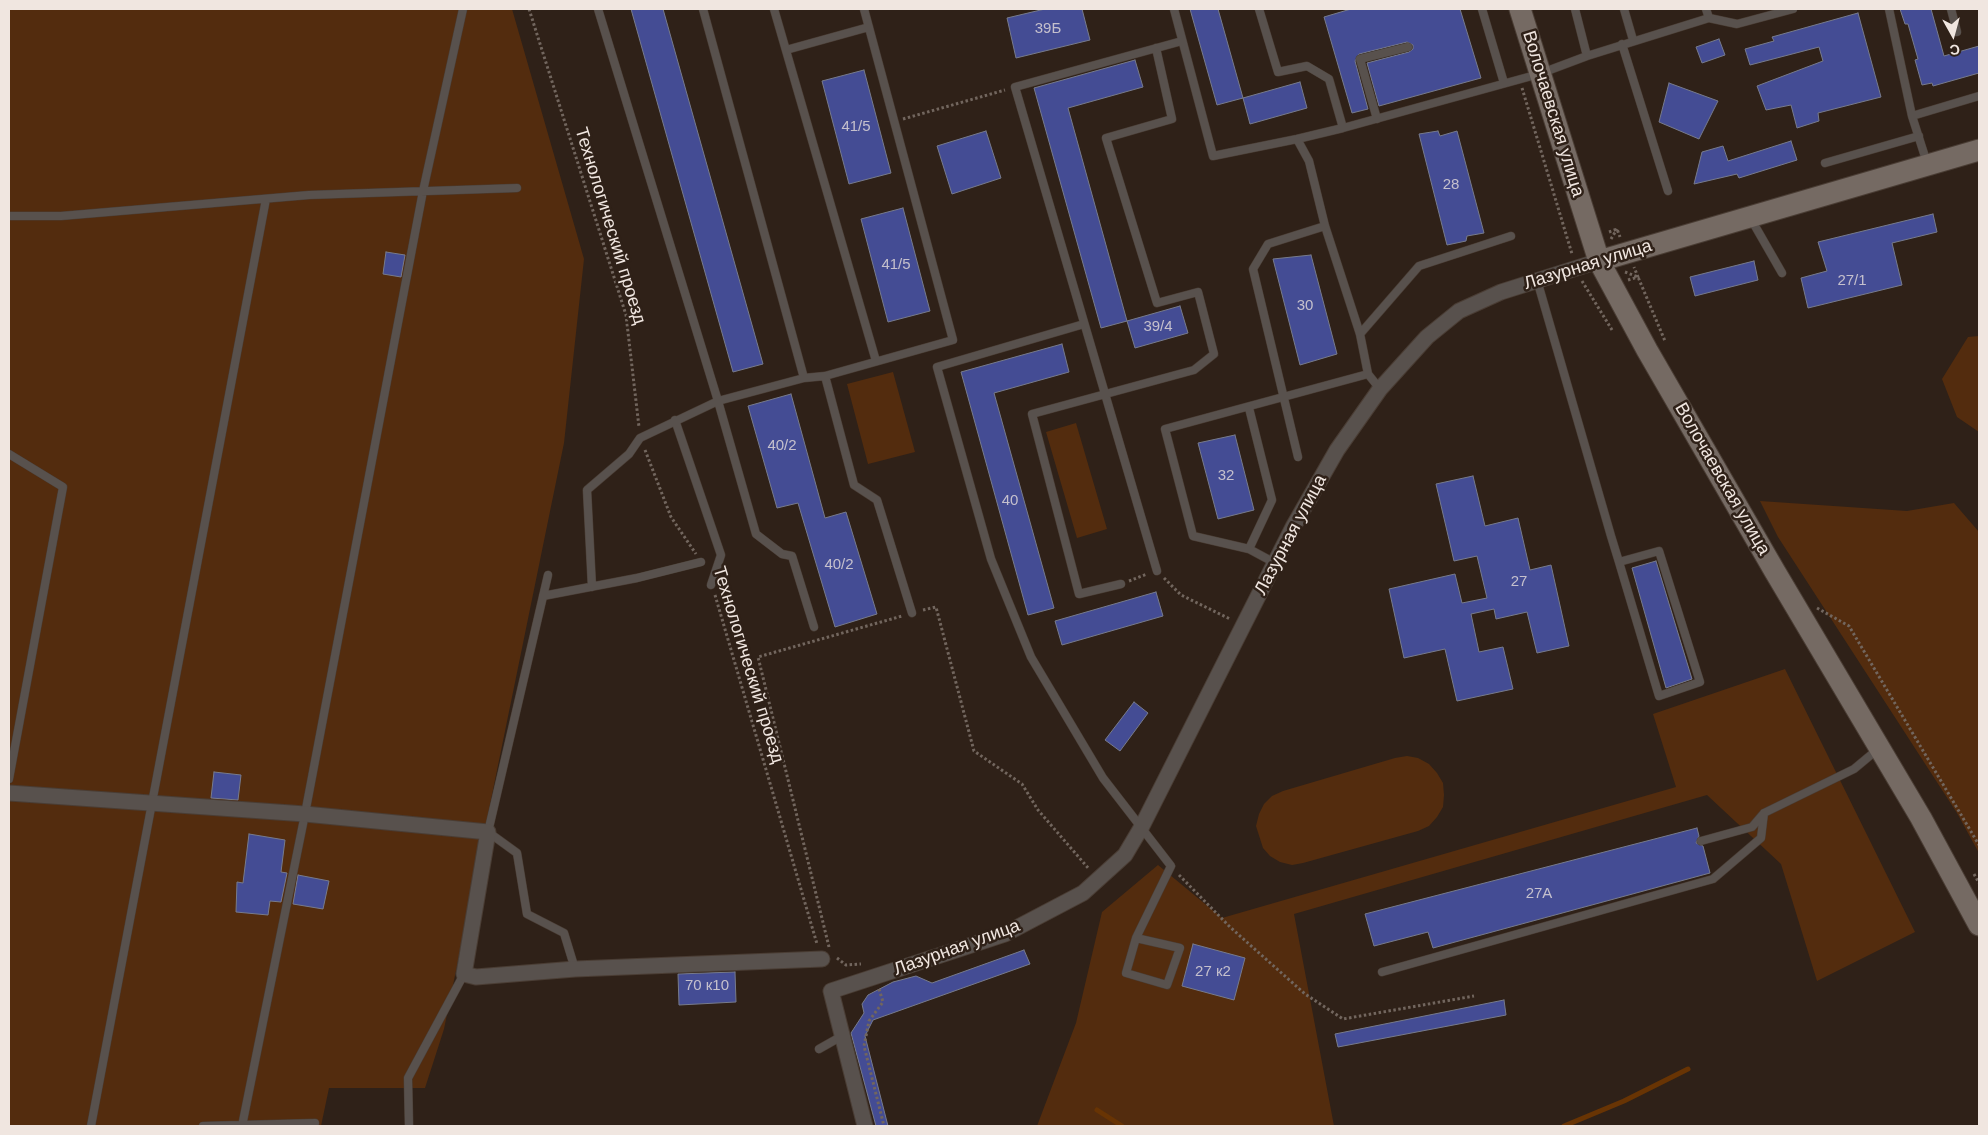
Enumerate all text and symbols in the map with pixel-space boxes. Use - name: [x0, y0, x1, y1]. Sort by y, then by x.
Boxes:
- north arrow: [1928, 10, 1978, 60]
- house number: 39Б: [1035, 20, 1061, 38]
- street label: Волочаевская улица: [1517, 28, 1589, 200]
- text: С: [1949, 41, 1961, 58]
- house number: 41/5: [841, 118, 871, 136]
- street label: Технологический проезд: [570, 125, 650, 327]
- house number: 28: [1443, 176, 1459, 194]
- street label: Лазурная улица: [1521, 235, 1655, 295]
- house number: 41/5: [881, 256, 911, 274]
- house number: 27/1: [1837, 272, 1867, 290]
- house number: 30: [1297, 297, 1313, 315]
- house number: 39/4: [1143, 318, 1173, 336]
- street label: Волочаевская улица: [1670, 399, 1774, 559]
- house number: 40/2: [767, 437, 797, 455]
- house number: 32: [1218, 467, 1234, 485]
- street label: Лазурная улица: [1250, 471, 1332, 599]
- house number: 40: [1002, 492, 1018, 510]
- house number: 40/2: [824, 556, 854, 574]
- street label: Технологический проезд: [708, 564, 788, 766]
- house number: 27: [1511, 573, 1527, 591]
- house number: 27А: [1526, 885, 1552, 903]
- street label: Лазурная улица: [891, 915, 1023, 981]
- house number: 27 к2: [1195, 963, 1231, 981]
- house number: 70 к10: [685, 977, 729, 995]

